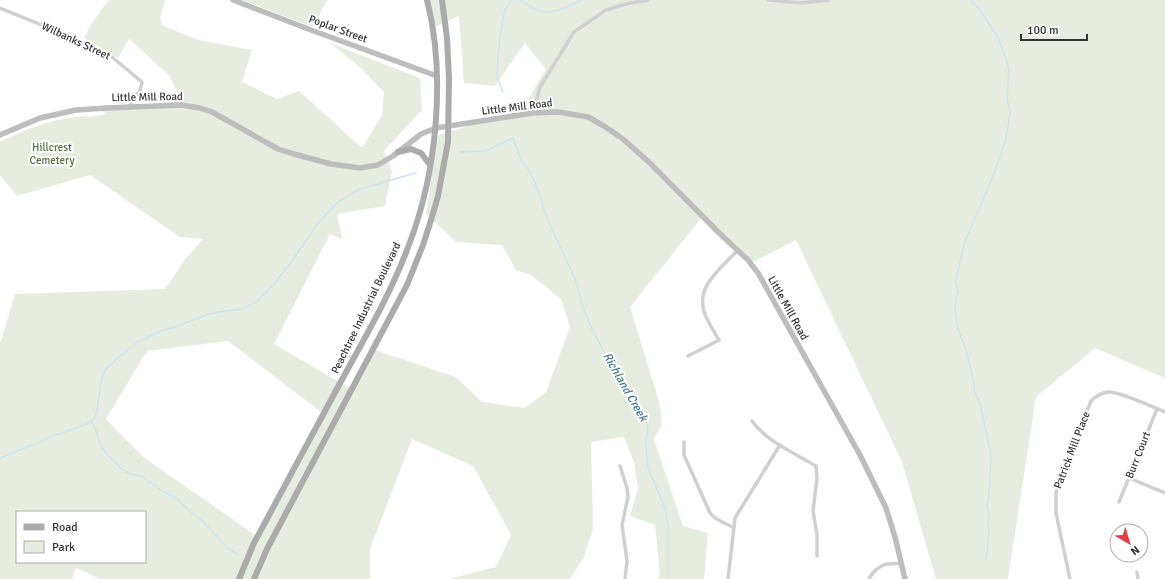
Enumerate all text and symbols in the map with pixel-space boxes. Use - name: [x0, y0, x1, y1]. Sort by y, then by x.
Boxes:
- street label: Poplar Street: [307, 12, 369, 46]
- scale bar: [1021, 16, 1087, 42]
- street label: Wilbanks Street: [40, 19, 113, 63]
- text: 100 m: [1027, 23, 1059, 38]
- street label: Little Mill Road: [111, 90, 183, 104]
- street label: Little Mill Road: [481, 96, 553, 118]
- park label: Hillcrest Cemetery: [29, 141, 75, 167]
- street label: Peachtree Industrial Boulevard: [328, 240, 404, 376]
- street label: Little Mill Road: [765, 274, 811, 343]
- water label: Richland Creek: [599, 350, 651, 425]
- street label: Patrick Mill Place: [1051, 409, 1093, 491]
- street label: Burr Court: [1123, 429, 1153, 480]
- legend: [16, 511, 146, 563]
- text: Road: [52, 520, 78, 535]
- north arrow: [1109, 523, 1149, 563]
- text: Park: [52, 540, 75, 555]
- text: N: [1128, 543, 1142, 558]

